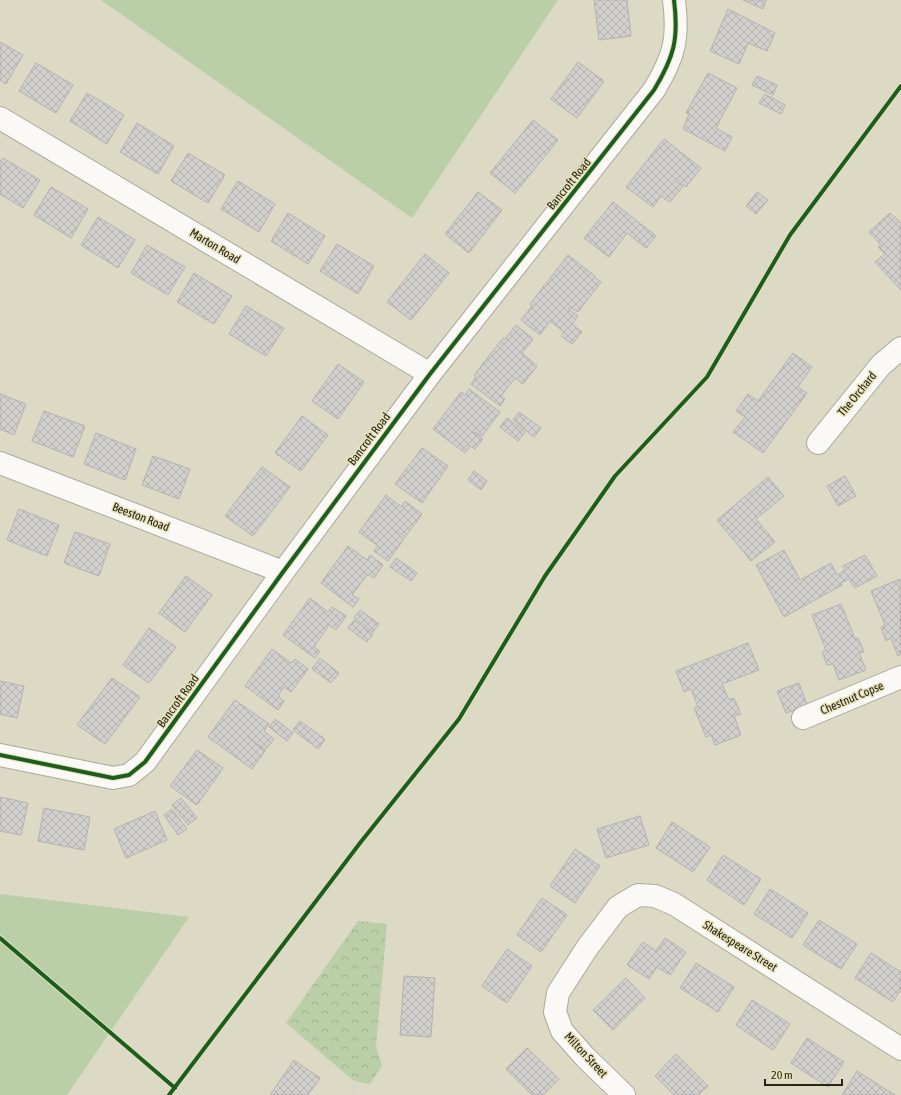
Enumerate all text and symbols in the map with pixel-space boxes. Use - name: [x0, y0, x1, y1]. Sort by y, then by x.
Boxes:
- street label: Bancroft Road: [544, 155, 594, 213]
- street label: Marton Road: [187, 225, 243, 267]
- street label: The Orchard: [835, 369, 879, 419]
- street label: Bancroft Road: [345, 410, 393, 468]
- street label: Beeston Road: [110, 500, 172, 534]
- street label: Bancroft Road: [154, 672, 202, 730]
- street label: Chestnut Copse: [818, 678, 886, 718]
- street label: Shakespeare Street: [700, 918, 780, 975]
- street label: Milton Street: [562, 1029, 611, 1081]
- scale bar: [765, 1061, 842, 1087]
- text: 20 m: [771, 1068, 793, 1082]

